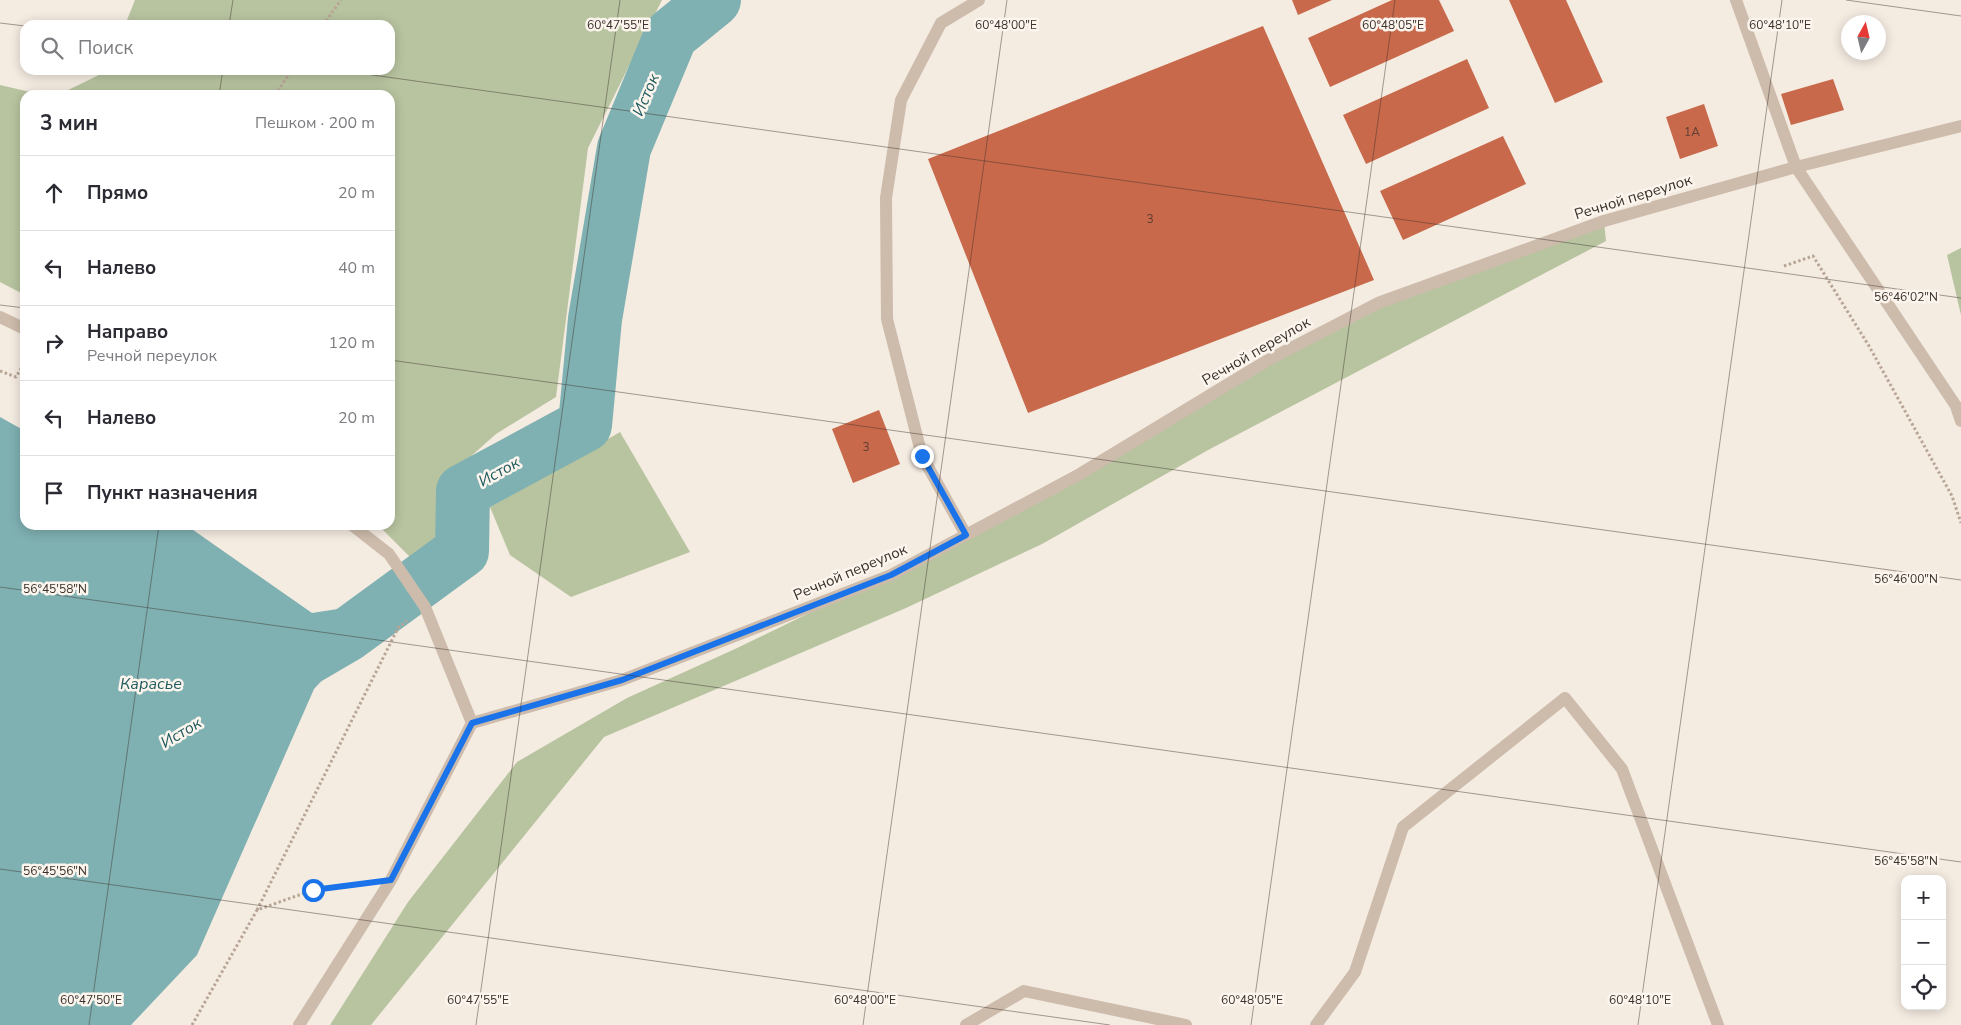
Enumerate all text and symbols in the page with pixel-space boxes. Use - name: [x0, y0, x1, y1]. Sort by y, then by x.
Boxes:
- north arrow: [1841, 15, 1886, 60]
- text: 60°47'55"E: [587, 17, 649, 33]
- text: 60°48'00"E: [975, 17, 1037, 33]
- text: 60°48'05"E: [1362, 17, 1424, 33]
- text: 60°48'10"E: [1749, 17, 1811, 33]
- search box: [20, 20, 395, 75]
- icon: search: [38, 34, 66, 62]
- text: Поиск: [78, 35, 133, 61]
- water label: Исток: [627, 70, 665, 120]
- text: 3 мин: [40, 109, 98, 137]
- text: Пешком · 200 m: [255, 112, 375, 134]
- house number: 1А: [1684, 124, 1700, 140]
- street label: Речной переулок: [1572, 170, 1694, 224]
- icon: ahead: [40, 179, 68, 207]
- text: Прямо: [87, 180, 148, 206]
- text: 20 m: [338, 182, 375, 204]
- house number: 3: [1146, 211, 1154, 227]
- icon: left: [40, 254, 68, 282]
- text: Налево: [87, 255, 156, 281]
- text: 40 m: [338, 257, 375, 279]
- text: 56°46'02"N: [1874, 289, 1938, 305]
- street label: Речной переулок: [1198, 312, 1314, 390]
- text: Направо: [87, 319, 168, 345]
- icon: right: [40, 329, 68, 357]
- text: 120 m: [328, 332, 375, 354]
- text: Речной переулок: [87, 345, 217, 367]
- icon: left: [40, 404, 68, 432]
- text: Налево: [87, 405, 156, 431]
- text: 20 m: [338, 407, 375, 429]
- house number: 3: [862, 439, 870, 455]
- route end: [911, 445, 934, 468]
- water label: Исток: [474, 451, 524, 492]
- icon: arrive: [40, 479, 68, 507]
- text: Пункт назначения: [87, 480, 258, 506]
- street label: Речной переулок: [790, 539, 910, 605]
- text: 56°46'00"N: [1874, 571, 1938, 587]
- text: 56°45'58"N: [23, 581, 87, 597]
- water label: Карасье: [120, 673, 182, 695]
- water label: Исток: [156, 712, 206, 754]
- text: 56°45'58"N: [1874, 853, 1938, 869]
- text: 56°45'56"N: [23, 863, 87, 879]
- map controls: [1901, 875, 1946, 1010]
- button: +: [1901, 875, 1946, 920]
- route start: [302, 879, 325, 902]
- button: −: [1901, 920, 1946, 965]
- button: locate: [1901, 965, 1946, 1010]
- text: 60°47'50"E: [60, 992, 122, 1008]
- text: 60°47'55"E: [447, 992, 509, 1008]
- text: 60°48'00"E: [834, 992, 896, 1008]
- text: 60°48'05"E: [1221, 992, 1283, 1008]
- text: 60°48'10"E: [1609, 992, 1671, 1008]

